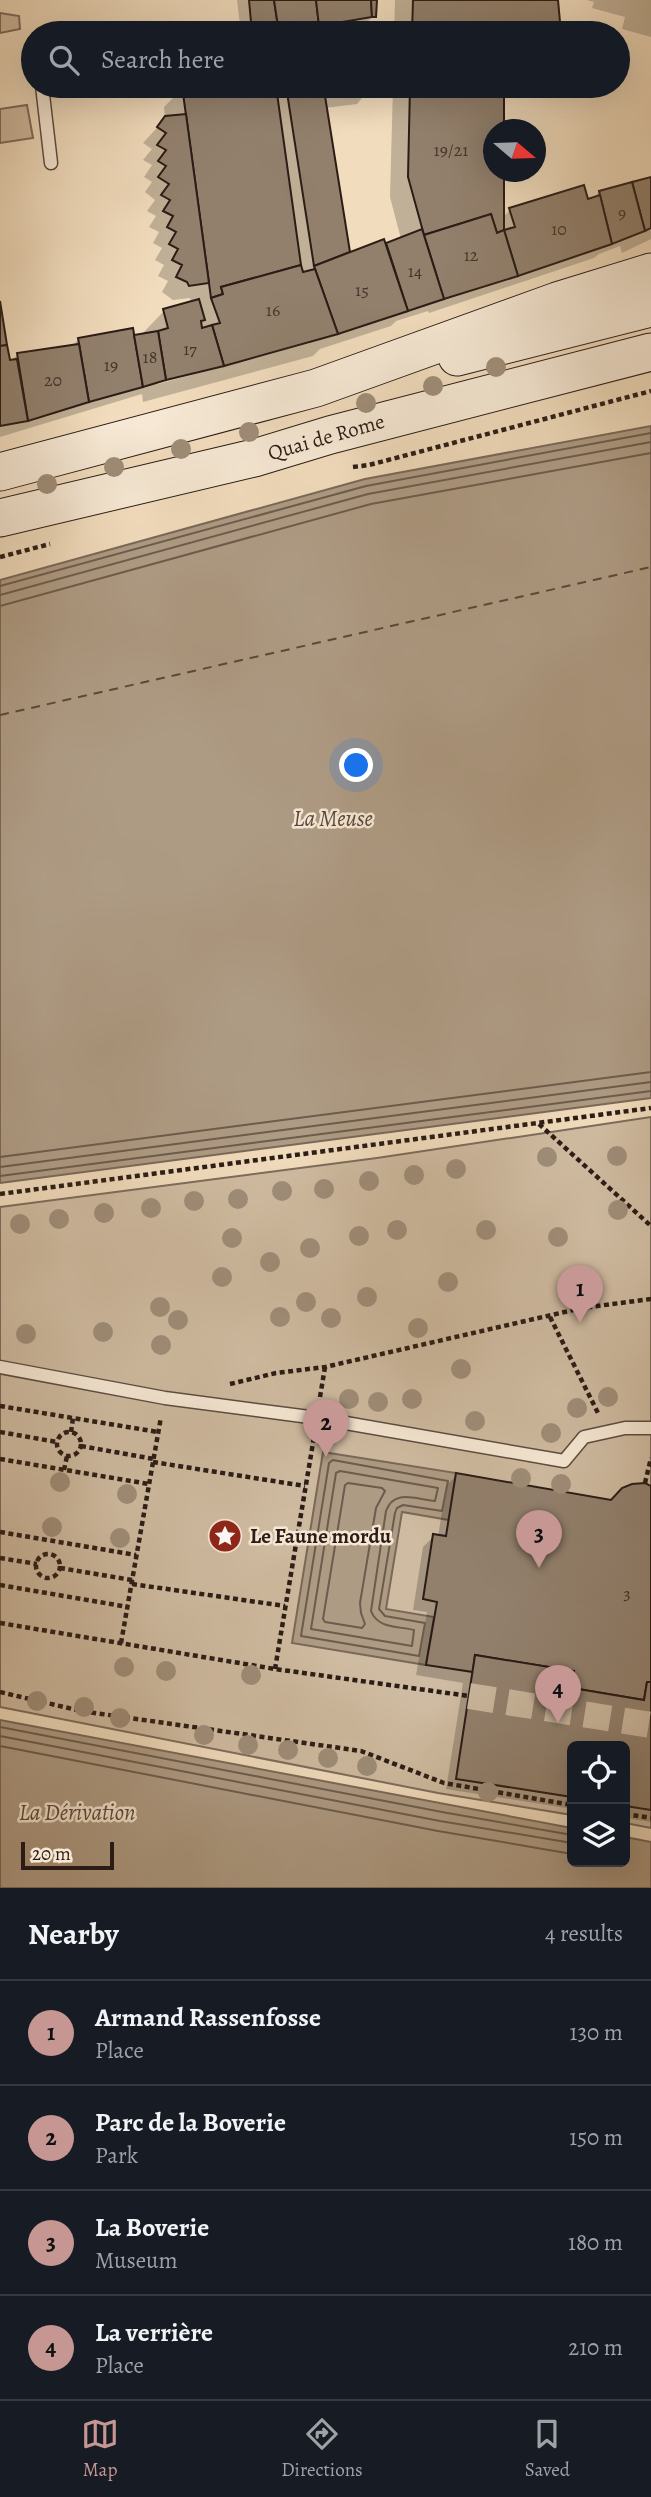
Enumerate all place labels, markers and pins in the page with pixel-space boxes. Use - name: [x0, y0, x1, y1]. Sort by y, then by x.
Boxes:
- pin: 1: [557, 1265, 603, 1323]
- pin: 2: [303, 1399, 349, 1457]
- pin: 3: [516, 1510, 562, 1568]
- place icon: Le Faune mordu: [206, 1517, 244, 1555]
- place label: Le Faune mordu: [250, 1522, 392, 1550]
- pin: 4: [535, 1665, 581, 1723]

